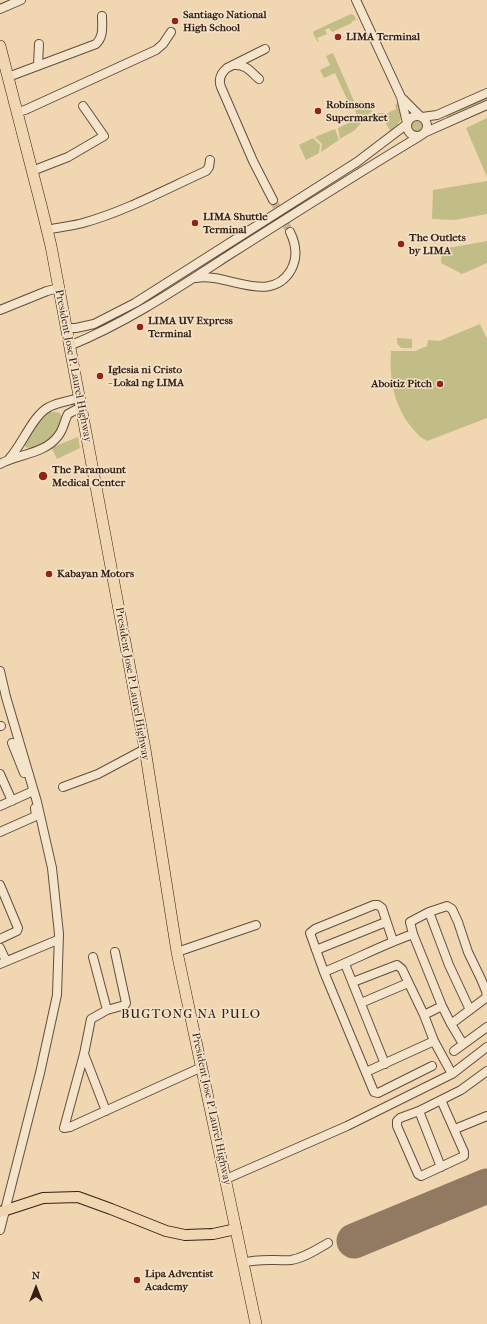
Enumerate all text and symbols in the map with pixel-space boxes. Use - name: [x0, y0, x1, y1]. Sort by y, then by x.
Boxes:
- place label: Santiago National High School: [183, 8, 266, 34]
- marker: Santiago National High School: [170, 16, 180, 26]
- place label: LIMA Terminal: [346, 30, 420, 44]
- marker: LIMA Terminal: [333, 32, 343, 42]
- place label: Robinsons Supermarket: [326, 98, 388, 124]
- marker: Robinsons Supermarket: [313, 106, 323, 116]
- place label: LIMA Shuttle Terminal: [203, 210, 268, 236]
- marker: LIMA Shuttle Terminal: [190, 218, 200, 228]
- place label: The Outlets by LIMA: [409, 231, 466, 257]
- marker: The Outlets by LIMA: [396, 239, 406, 249]
- street label: President Jose P. Laurel Highway: [52, 288, 94, 444]
- place label: LIMA UV Express Terminal: [148, 314, 233, 340]
- marker: LIMA UV Express Terminal: [135, 322, 145, 332]
- place label: Iglesia ni Cristo - Lokal ng LIMA: [108, 363, 184, 389]
- marker: Iglesia ni Cristo - Lokal ng LIMA: [95, 371, 105, 381]
- place label: Aboitiz Pitch: [371, 377, 432, 391]
- marker: Aboitiz Pitch: [435, 379, 445, 389]
- place label: The Paramount Medical Center: [52, 463, 126, 489]
- marker: The Paramount Medical Center: [37, 470, 49, 482]
- place label: Kabayan Motors: [57, 567, 134, 581]
- marker: Kabayan Motors: [44, 569, 54, 579]
- street label: President Jose P. Laurel Highway: [112, 606, 152, 762]
- district label: BUGTONG NA PULO: [121, 1007, 261, 1023]
- street label: President Jose P. Laurel Highway: [188, 1032, 234, 1186]
- place label: Lipa Adventist Academy: [145, 1267, 214, 1293]
- north arrow: [16, 1268, 56, 1308]
- text: N: [32, 1269, 40, 1282]
- marker: Lipa Adventist Academy: [132, 1275, 142, 1285]

